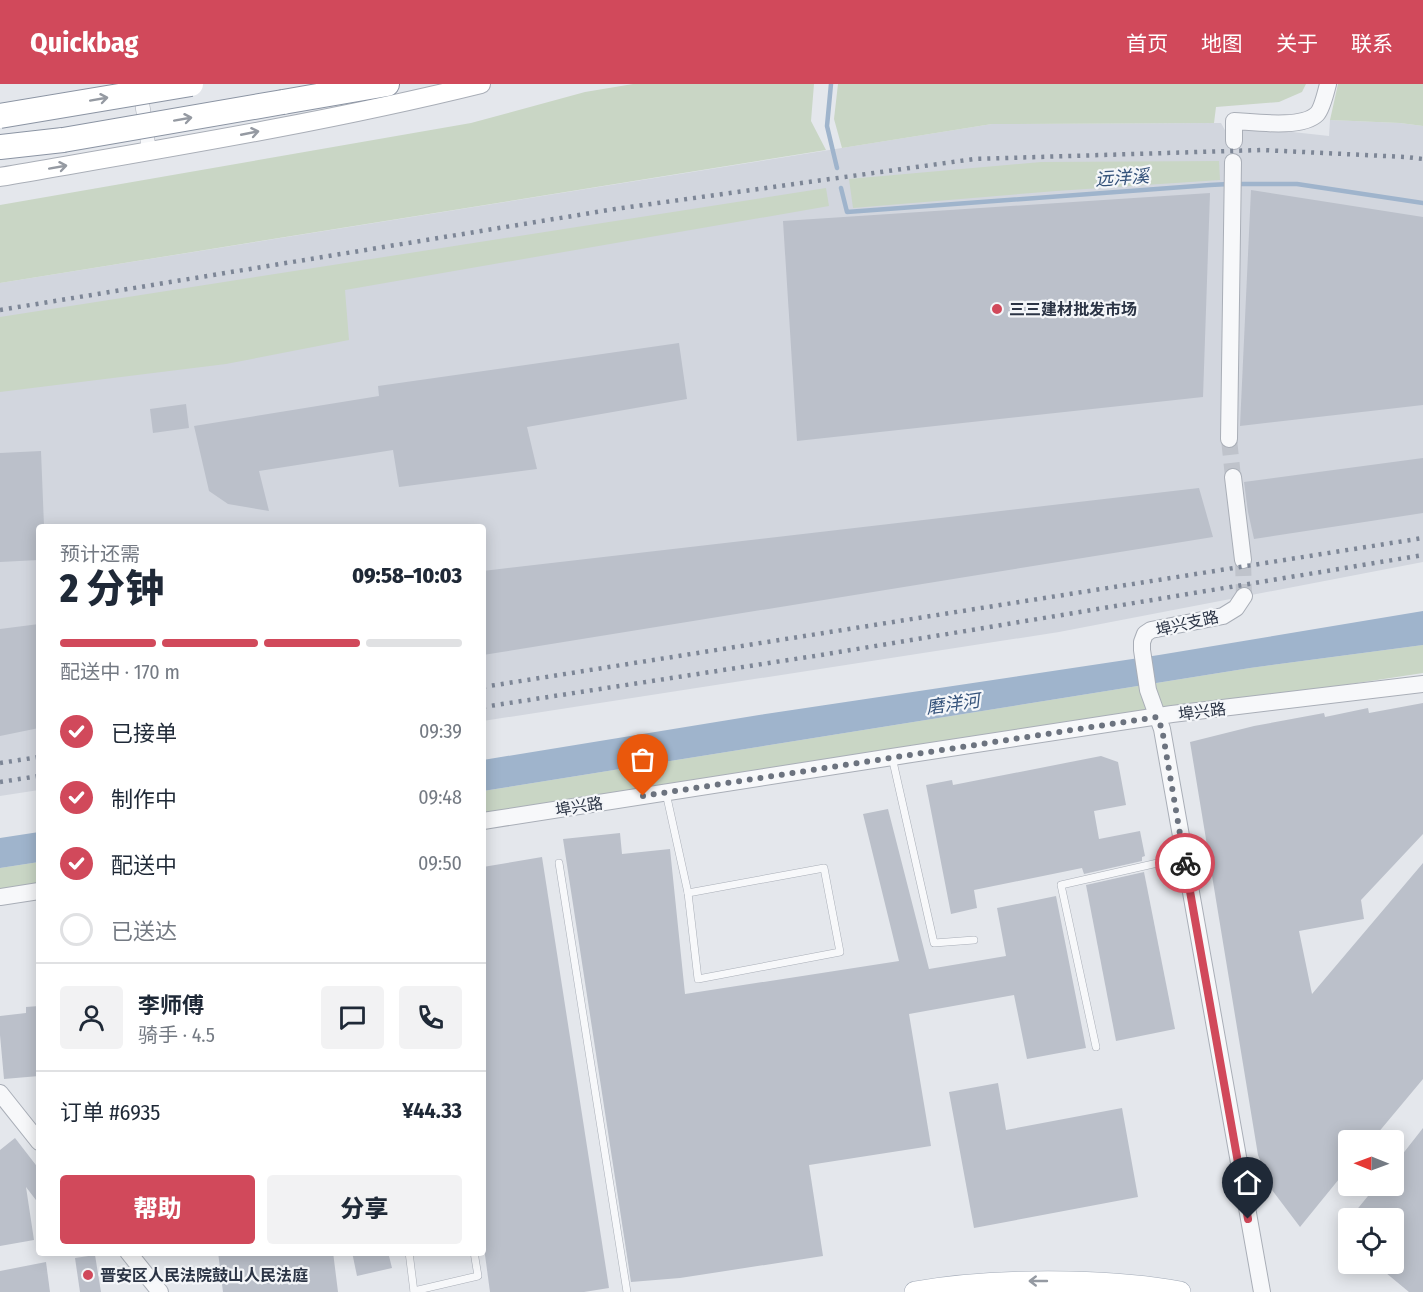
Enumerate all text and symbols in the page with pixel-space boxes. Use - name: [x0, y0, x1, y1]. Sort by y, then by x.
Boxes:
- text: Quickbag: [30, 26, 138, 59]
- text: 首页: [1126, 31, 1168, 57]
- text: 地图: [1201, 31, 1243, 57]
- text: 关于: [1276, 31, 1318, 57]
- text: 联系: [1351, 31, 1393, 57]
- one-way arrow: [89, 94, 108, 105]
- one-way arrow: [173, 113, 192, 124]
- one-way arrow: [239, 127, 259, 138]
- one-way arrow: [47, 161, 67, 172]
- water label: 远洋溪: [1094, 165, 1152, 191]
- place label: 三三建材批发市场: [1009, 300, 1137, 319]
- marker: 三三建材批发市场: [990, 302, 1004, 316]
- text: 预计还需: [60, 542, 140, 566]
- text: 09:58–10:03: [352, 562, 462, 589]
- text: 2 分钟: [60, 566, 164, 612]
- street label: 埠兴支路: [1154, 607, 1220, 640]
- text: 配送中 · 170 m: [60, 660, 180, 684]
- water label: 磨洋河: [925, 689, 984, 719]
- street label: 埠兴路: [1177, 699, 1227, 724]
- icon: check: [60, 715, 93, 748]
- text: 09:39: [419, 719, 462, 743]
- text: 已接单: [111, 720, 177, 747]
- pin: [617, 734, 668, 796]
- icon: bag: [626, 743, 659, 776]
- icon: check: [60, 781, 93, 814]
- text: 09:48: [418, 785, 462, 809]
- text: 制作中: [111, 786, 177, 813]
- street label: 埠兴路: [554, 793, 604, 820]
- courier: [1155, 833, 1215, 893]
- icon: check: [60, 847, 93, 880]
- icon: bike: [1169, 847, 1202, 880]
- text: 09:50: [418, 851, 462, 875]
- text: 配送中: [111, 852, 177, 879]
- text: 已送达: [111, 918, 177, 945]
- button: person: [60, 986, 123, 1049]
- button: chat: [321, 986, 384, 1049]
- button: phone: [399, 986, 462, 1049]
- text: 李师傅: [138, 992, 204, 1019]
- text: 骑手 · 4.5: [138, 1023, 215, 1047]
- text: ¥44.33: [402, 1097, 462, 1124]
- text: 订单 #6935: [60, 1099, 160, 1126]
- north arrow: [1338, 1130, 1404, 1196]
- map controls: [1338, 1130, 1404, 1274]
- pin: [1222, 1157, 1273, 1219]
- icon: home: [1231, 1166, 1264, 1199]
- button: 帮助: [60, 1175, 255, 1244]
- button: 分享: [267, 1175, 462, 1244]
- button: locate: [1338, 1208, 1404, 1274]
- place label: 晋安区人民法院鼓山人民法庭: [100, 1266, 308, 1285]
- marker: 晋安区人民法院鼓山人民法庭: [81, 1268, 95, 1282]
- one-way arrow: [1028, 1275, 1048, 1287]

